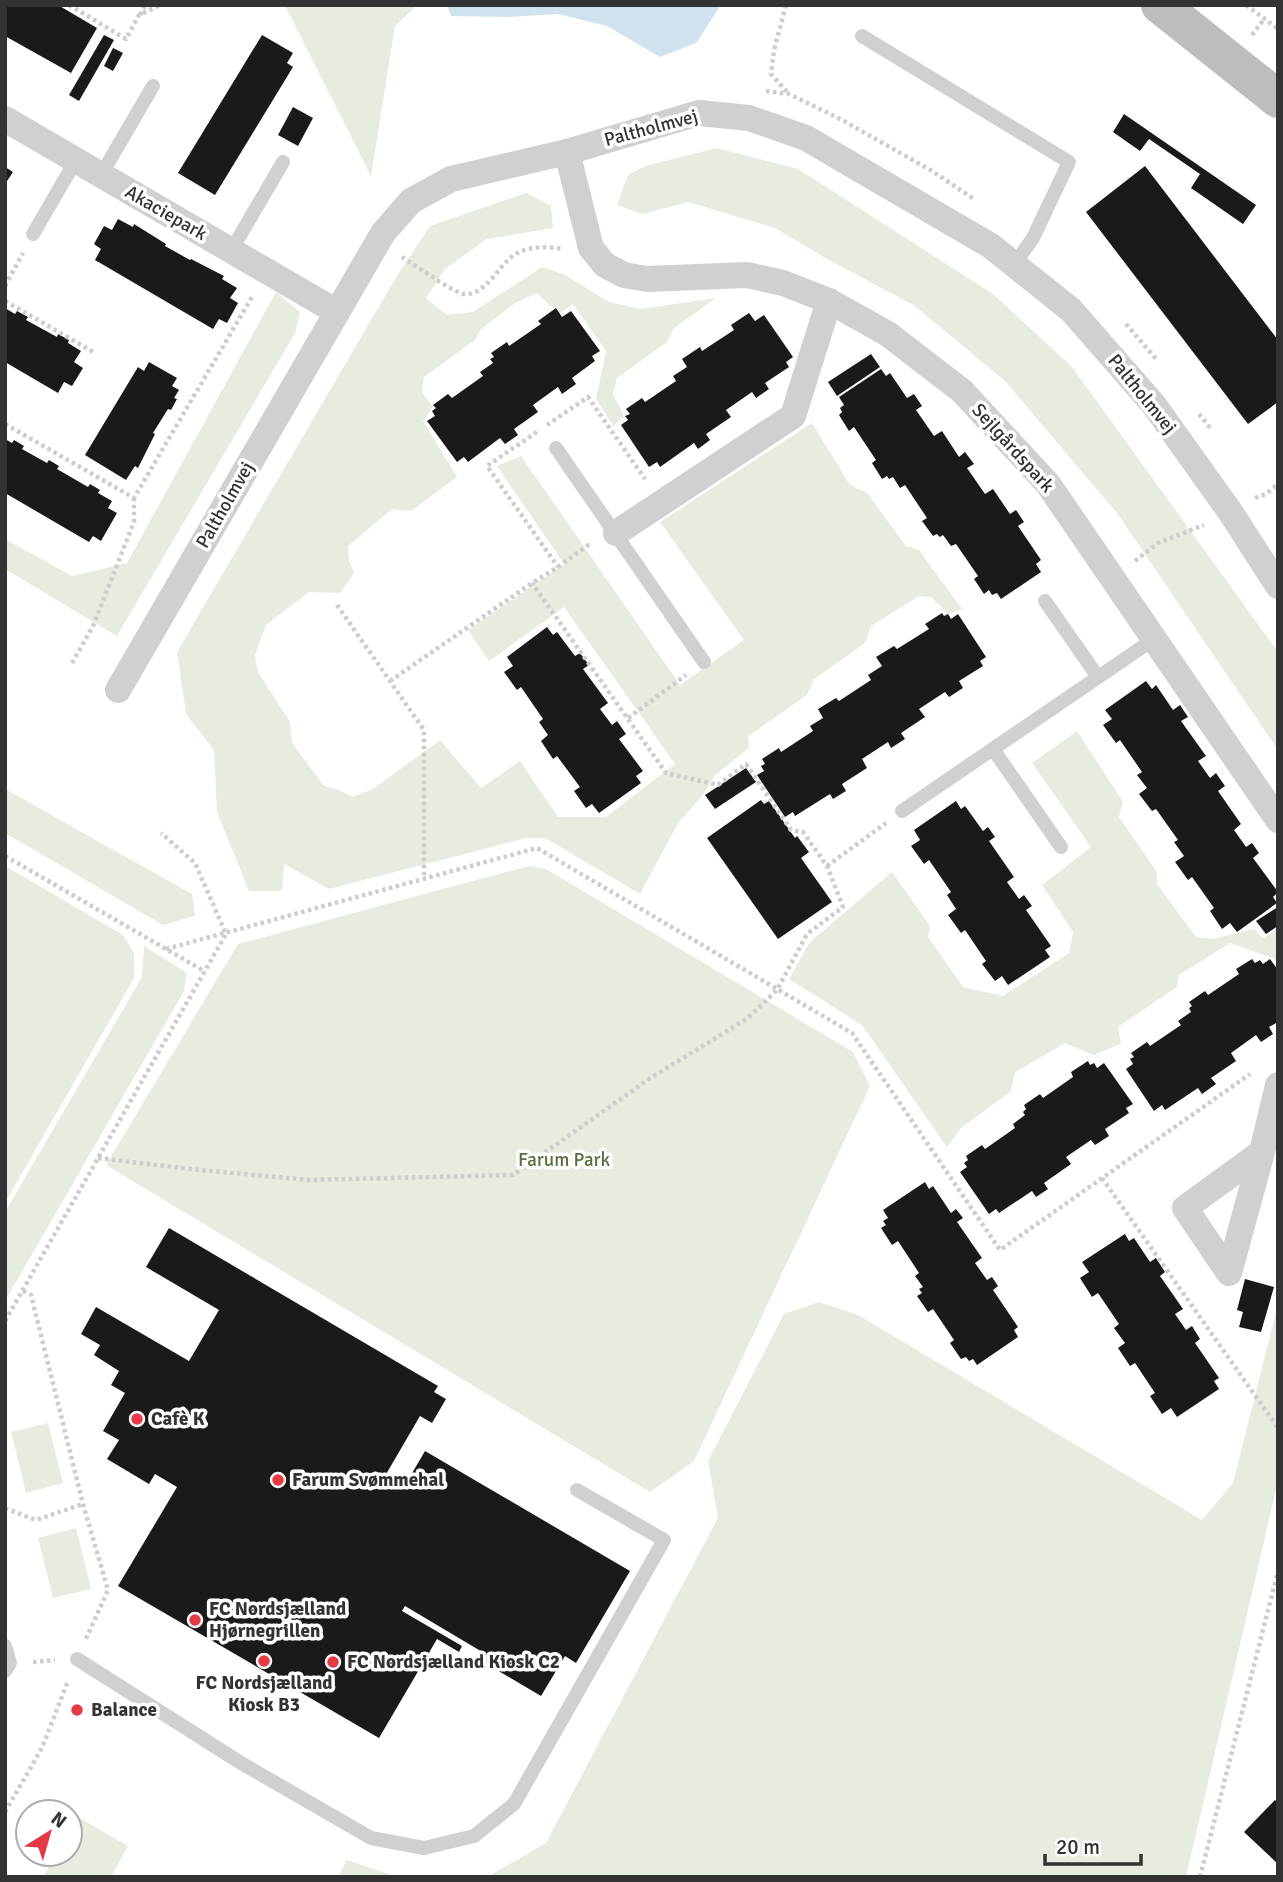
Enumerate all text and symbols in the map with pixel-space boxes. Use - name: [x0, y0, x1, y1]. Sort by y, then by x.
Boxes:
- street label: Paltholmvej: [602, 104, 700, 152]
- street label: Akaciepark: [121, 180, 212, 246]
- street label: Paltholmvej: [1103, 349, 1181, 439]
- street label: Sejlgårdspark: [967, 398, 1060, 498]
- street label: Paltholmvej: [191, 458, 259, 552]
- park label: Farum Park: [518, 1148, 611, 1172]
- place label: Cafè K: [151, 1407, 205, 1431]
- marker: Cafè K: [129, 1411, 145, 1427]
- place label: Farum Svømmehal: [292, 1468, 444, 1492]
- marker: Farum Svømmehal: [270, 1472, 286, 1488]
- place label: FC Nordsjælland Hjørnegrillen: [209, 1597, 346, 1643]
- marker: FC Nordsjælland Hjørnegrillen: [187, 1612, 203, 1628]
- place label: FC Nordsjælland Kiosk C2: [347, 1650, 560, 1674]
- marker: FC Nordsjælland Kiosk B3: [256, 1653, 272, 1669]
- marker: FC Nordsjælland Kiosk C2: [325, 1654, 341, 1670]
- place label: FC Nordsjælland Kiosk B3: [195, 1671, 333, 1717]
- place label: Balance: [91, 1698, 157, 1722]
- marker: Balance: [69, 1702, 85, 1718]
- north arrow: [14, 1798, 84, 1868]
- text: N: [46, 1807, 71, 1834]
- scale bar: [1045, 1822, 1141, 1866]
- text: 20 m: [1056, 1834, 1100, 1860]

